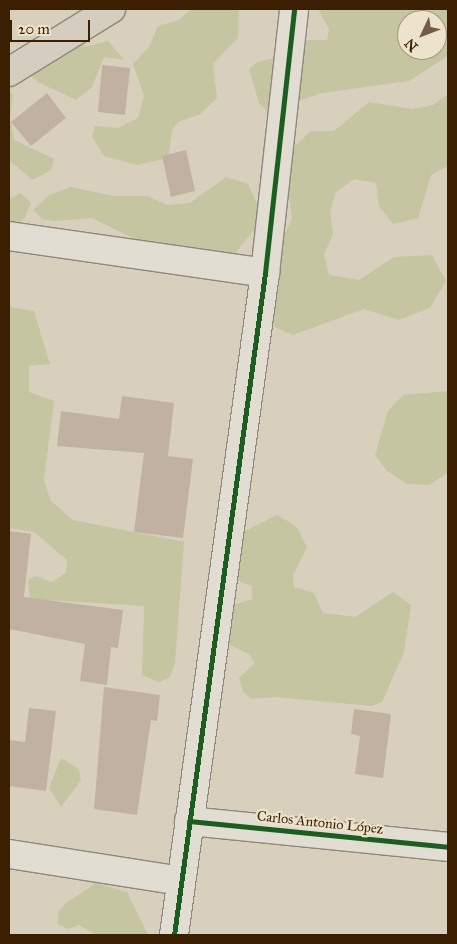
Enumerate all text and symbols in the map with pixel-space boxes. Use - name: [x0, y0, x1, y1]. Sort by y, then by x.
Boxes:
- scale bar: [12, 10, 92, 42]
- north arrow: [397, 10, 447, 60]
- text: 20 m: [18, 20, 50, 38]
- text: N: [401, 35, 422, 55]
- street label: Carlos Antonio López: [256, 808, 384, 838]

